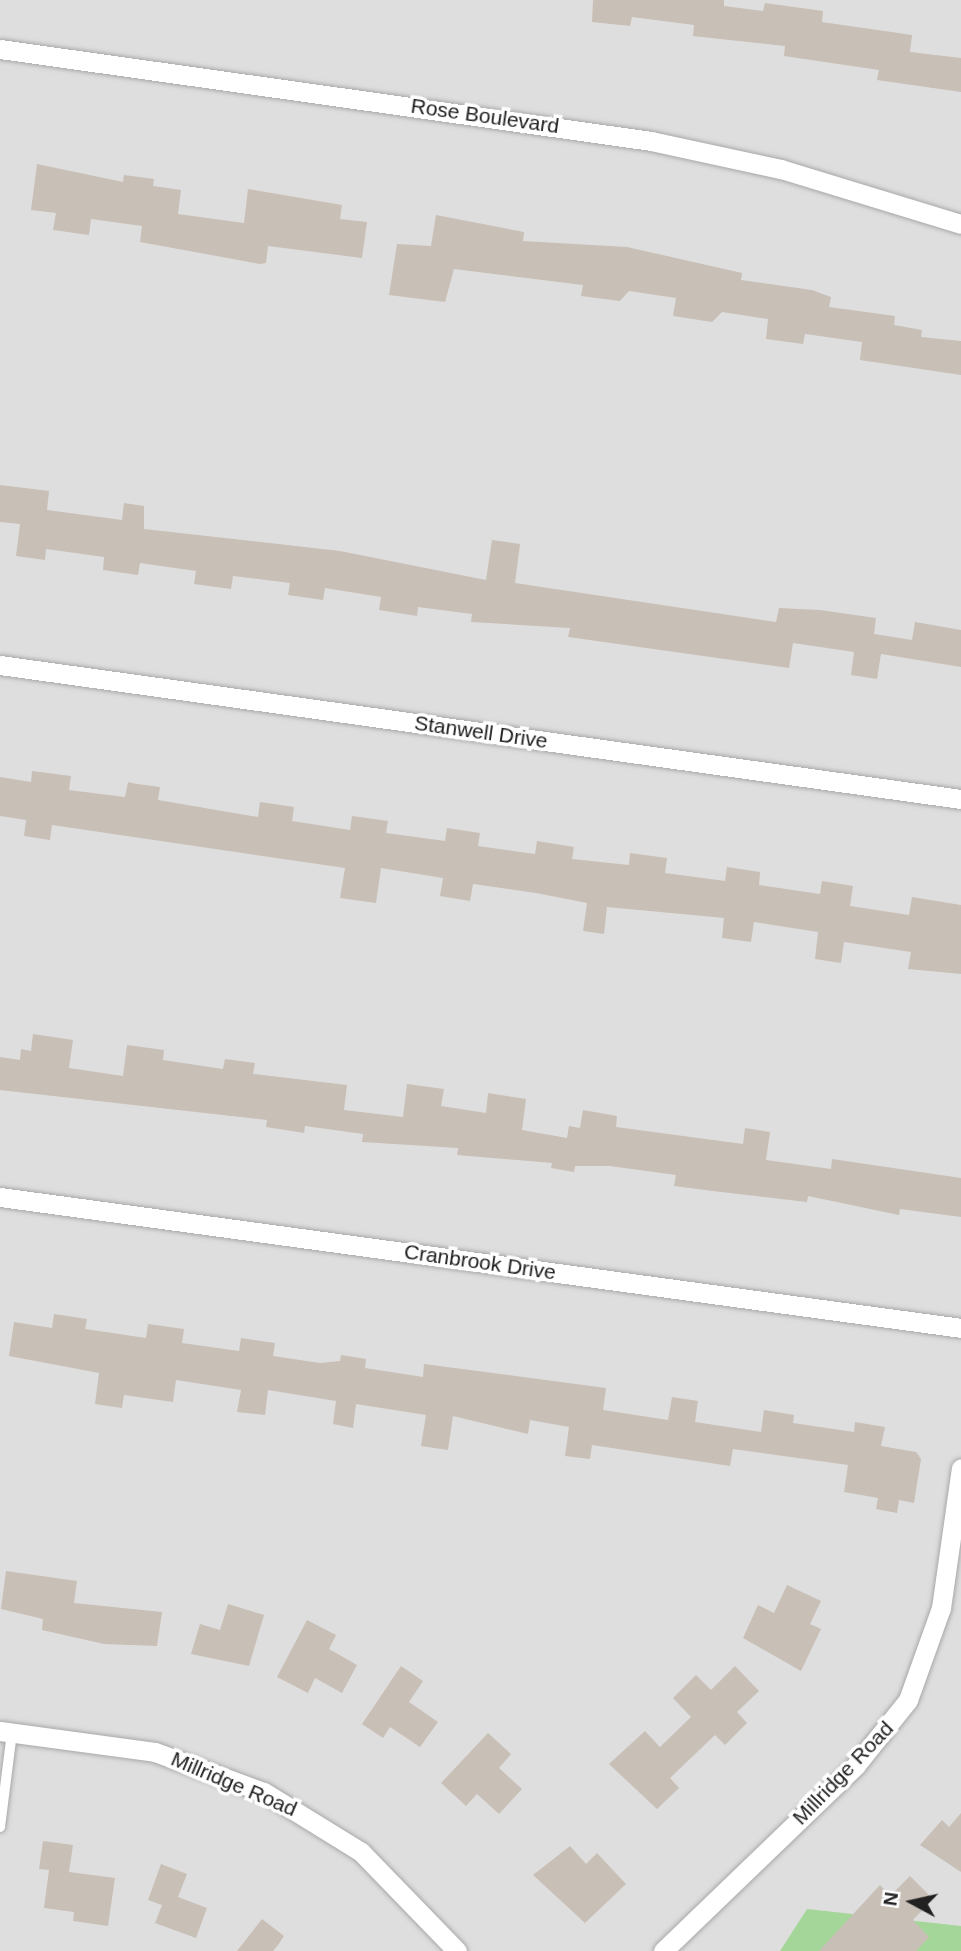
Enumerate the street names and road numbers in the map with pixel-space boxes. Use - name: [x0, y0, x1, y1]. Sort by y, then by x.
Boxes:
- street label: Rose Boulevard: [409, 93, 561, 139]
- street label: Stanwell Drive: [413, 710, 549, 754]
- street label: Cranbrook Drive: [403, 1239, 557, 1285]
- street label: Millridge Road: [787, 1716, 899, 1830]
- street label: Millridge Road: [167, 1746, 301, 1822]

